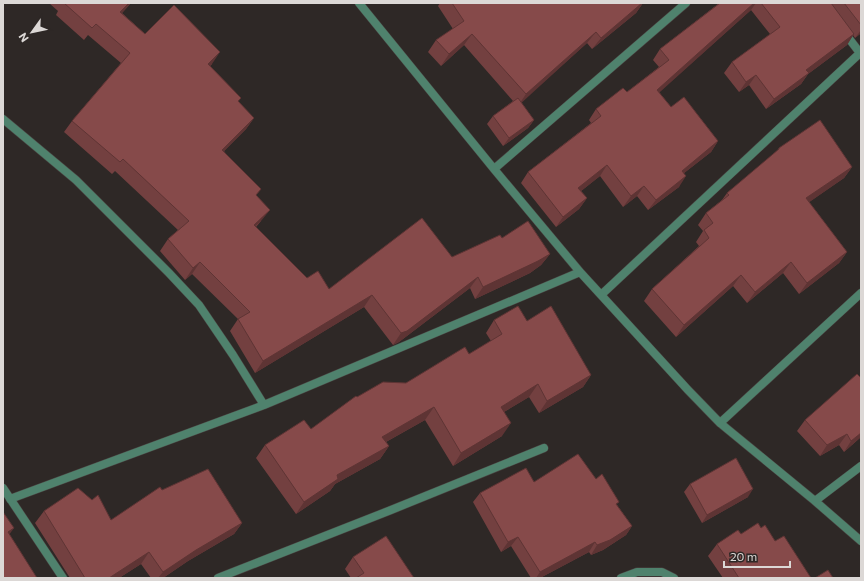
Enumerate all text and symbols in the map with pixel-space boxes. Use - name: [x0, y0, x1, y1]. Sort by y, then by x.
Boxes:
- north arrow: [12, 12, 52, 52]
- text: N: [15, 31, 31, 45]
- scale bar: [724, 543, 790, 569]
- text: 20 m: [730, 549, 757, 563]

